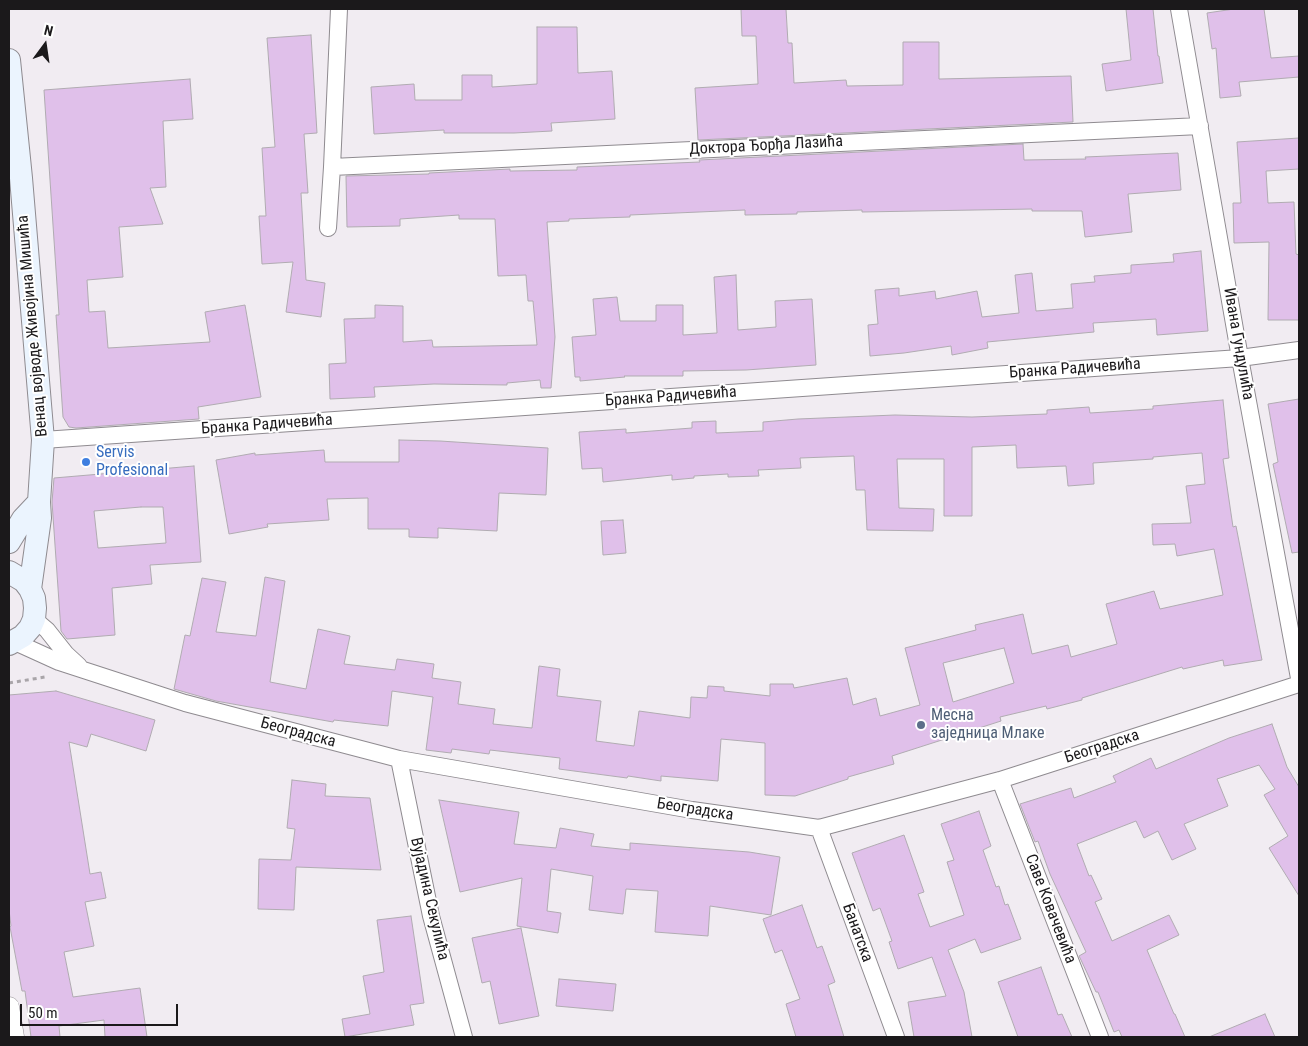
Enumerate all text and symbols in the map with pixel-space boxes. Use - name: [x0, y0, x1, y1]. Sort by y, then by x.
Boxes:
- north arrow: [20, 20, 70, 70]
- text: N: [43, 22, 55, 39]
- street label: Доктора Ђорђа Лазића: [689, 132, 843, 160]
- street label: Венац војводе Живојина Мишића: [14, 214, 52, 438]
- street label: Ивана Гундулића: [1219, 286, 1257, 402]
- street label: Бранка Радичевића: [1009, 355, 1141, 383]
- street label: Бранка Радичевића: [605, 383, 737, 411]
- street label: Бранка Радичевића: [201, 411, 333, 439]
- place label: Servis Profesional: [96, 443, 168, 481]
- marker: Servis Profesional: [80, 456, 92, 468]
- place label: Месна заједница Млаке: [931, 706, 1045, 744]
- street label: Београдска: [258, 714, 338, 752]
- marker: Месна заједница Млаке: [915, 719, 927, 731]
- street label: Београдска: [1062, 726, 1142, 768]
- street label: Београдска: [655, 794, 735, 826]
- street label: Вујадина Секулића: [406, 836, 452, 962]
- street label: Саве Ковачевића: [1020, 852, 1080, 966]
- street label: Банатска: [838, 901, 876, 965]
- scale bar: [22, 994, 180, 1026]
- text: 50 m: [28, 1004, 58, 1022]

